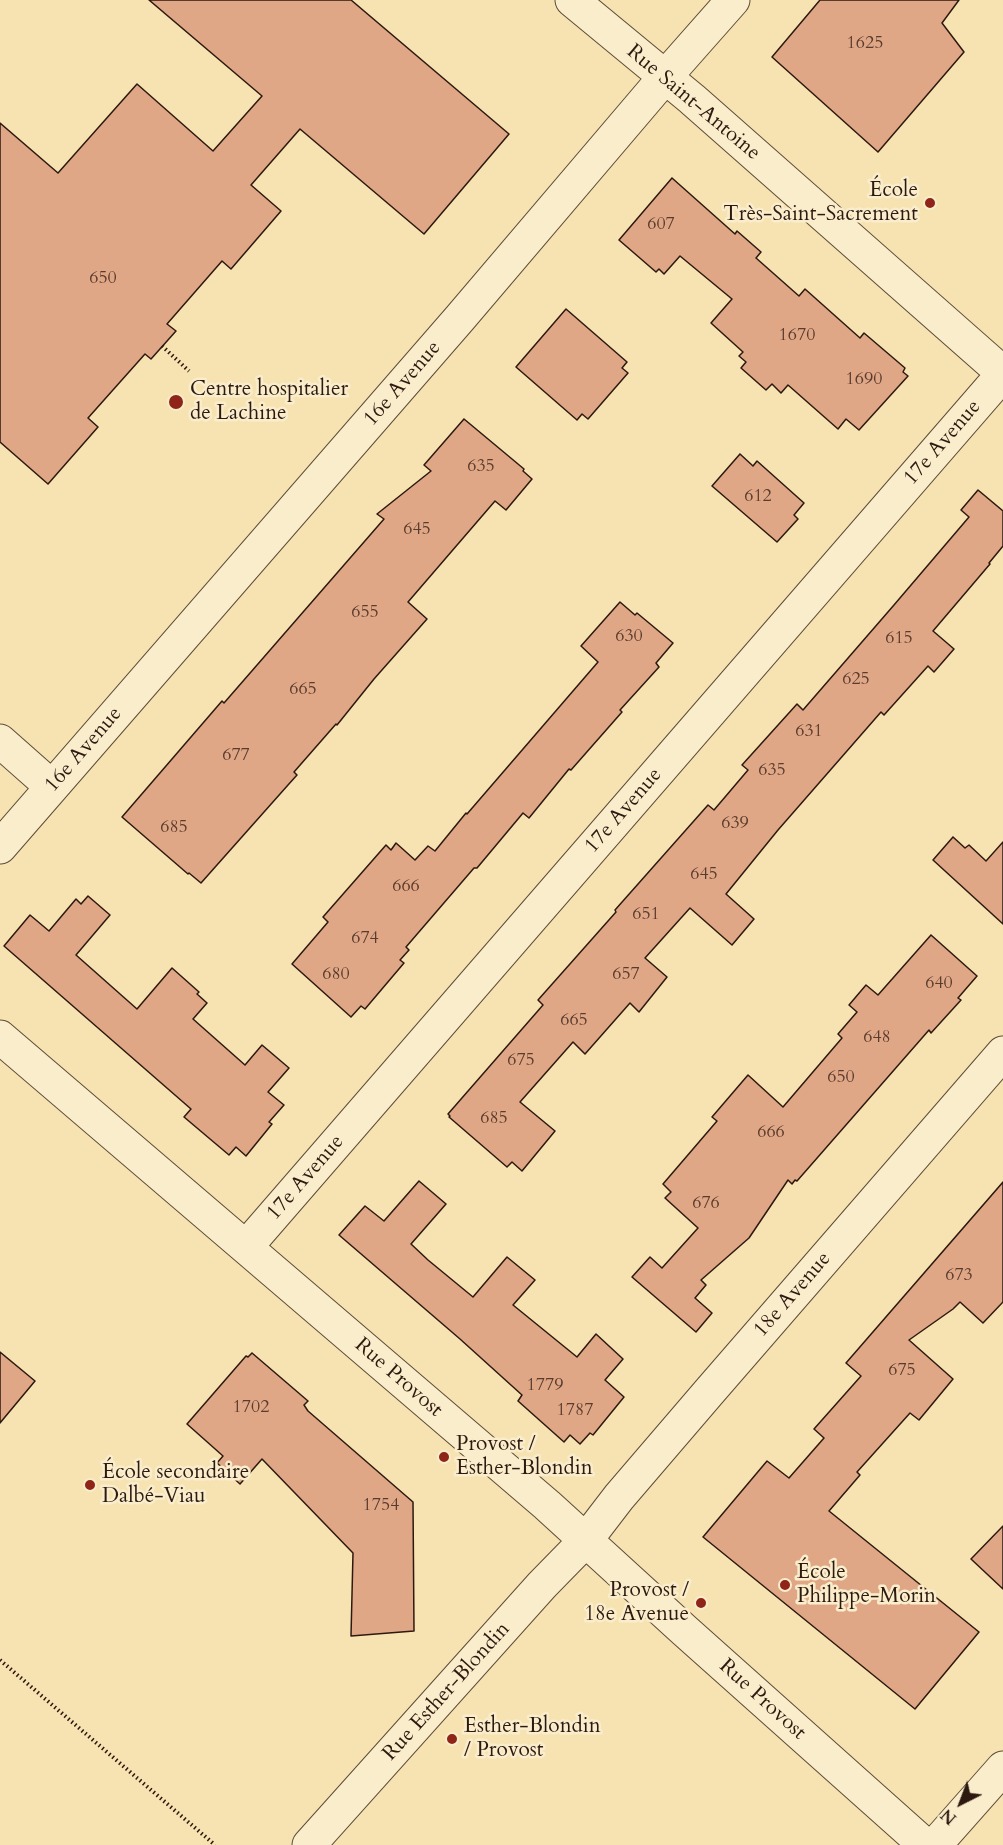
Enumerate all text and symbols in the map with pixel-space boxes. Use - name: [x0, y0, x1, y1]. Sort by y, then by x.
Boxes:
- house number: 1625: [847, 33, 883, 55]
- street label: Rue Saint-Antoine: [621, 40, 765, 166]
- place label: École Très-Saint-Sacrement: [723, 178, 918, 228]
- marker: École Très-Saint-Sacrement: [923, 196, 937, 210]
- house number: 607: [647, 214, 675, 236]
- house number: 650: [89, 268, 117, 290]
- house number: 1670: [779, 325, 815, 347]
- street label: 16e Avenue: [359, 336, 447, 432]
- house number: 1690: [846, 369, 882, 391]
- place label: Centre hospitalier de Lachine: [190, 377, 348, 427]
- marker: Centre hospitalier de Lachine: [167, 393, 185, 411]
- street label: 17e Avenue: [899, 395, 987, 491]
- house number: 635: [467, 456, 495, 478]
- house number: 612: [744, 486, 772, 508]
- house number: 645: [403, 519, 431, 541]
- house number: 655: [351, 602, 379, 624]
- house number: 630: [615, 626, 643, 648]
- house number: 615: [885, 628, 913, 650]
- house number: 625: [842, 669, 870, 691]
- house number: 665: [289, 679, 317, 701]
- street label: 16e Avenue: [40, 702, 128, 798]
- house number: 631: [795, 721, 823, 743]
- house number: 677: [222, 745, 250, 767]
- house number: 635: [758, 760, 786, 782]
- street label: 17e Avenue: [580, 763, 668, 859]
- house number: 639: [721, 813, 749, 835]
- house number: 685: [160, 817, 188, 839]
- house number: 645: [690, 864, 718, 886]
- house number: 666: [392, 876, 420, 898]
- house number: 651: [632, 904, 660, 926]
- house number: 674: [351, 928, 379, 950]
- house number: 680: [322, 964, 350, 986]
- house number: 657: [612, 964, 640, 986]
- house number: 640: [925, 973, 953, 995]
- house number: 665: [560, 1010, 588, 1032]
- house number: 648: [863, 1027, 891, 1049]
- house number: 675: [507, 1050, 535, 1072]
- house number: 650: [827, 1067, 855, 1089]
- house number: 685: [480, 1108, 508, 1130]
- house number: 666: [757, 1122, 785, 1144]
- street label: 17e Avenue: [262, 1130, 350, 1226]
- house number: 676: [692, 1193, 720, 1215]
- street label: 18e Avenue: [749, 1247, 837, 1343]
- house number: 673: [945, 1265, 973, 1287]
- street label: Rue Provost: [349, 1333, 447, 1423]
- house number: 675: [888, 1360, 916, 1382]
- house number: 1779: [527, 1375, 563, 1397]
- house number: 1702: [233, 1397, 269, 1419]
- house number: 1787: [557, 1400, 593, 1422]
- place label: Provost / Esther-Blondin: [456, 1432, 593, 1482]
- marker: Provost / Esther-Blondin: [437, 1450, 451, 1464]
- place label: École secondaire Dalbé-Viau: [102, 1460, 249, 1510]
- marker: École secondaire Dalbé-Viau: [83, 1478, 97, 1492]
- house number: 1754: [363, 1495, 399, 1517]
- place label: École Philippe-Morin: [797, 1560, 936, 1610]
- place label: Provost / 18e Avenue: [584, 1578, 689, 1628]
- marker: École Philippe-Morin: [778, 1578, 792, 1592]
- marker: Provost / 18e Avenue: [694, 1596, 708, 1610]
- street label: Rue Esther-Blondin: [378, 1617, 516, 1767]
- street label: Rue Provost: [713, 1654, 811, 1746]
- place label: Esther-Blondin / Provost: [464, 1714, 601, 1764]
- marker: Esther-Blondin / Provost: [445, 1732, 459, 1746]
- north arrow: [931, 1773, 991, 1833]
- text: N: [936, 1804, 961, 1829]

